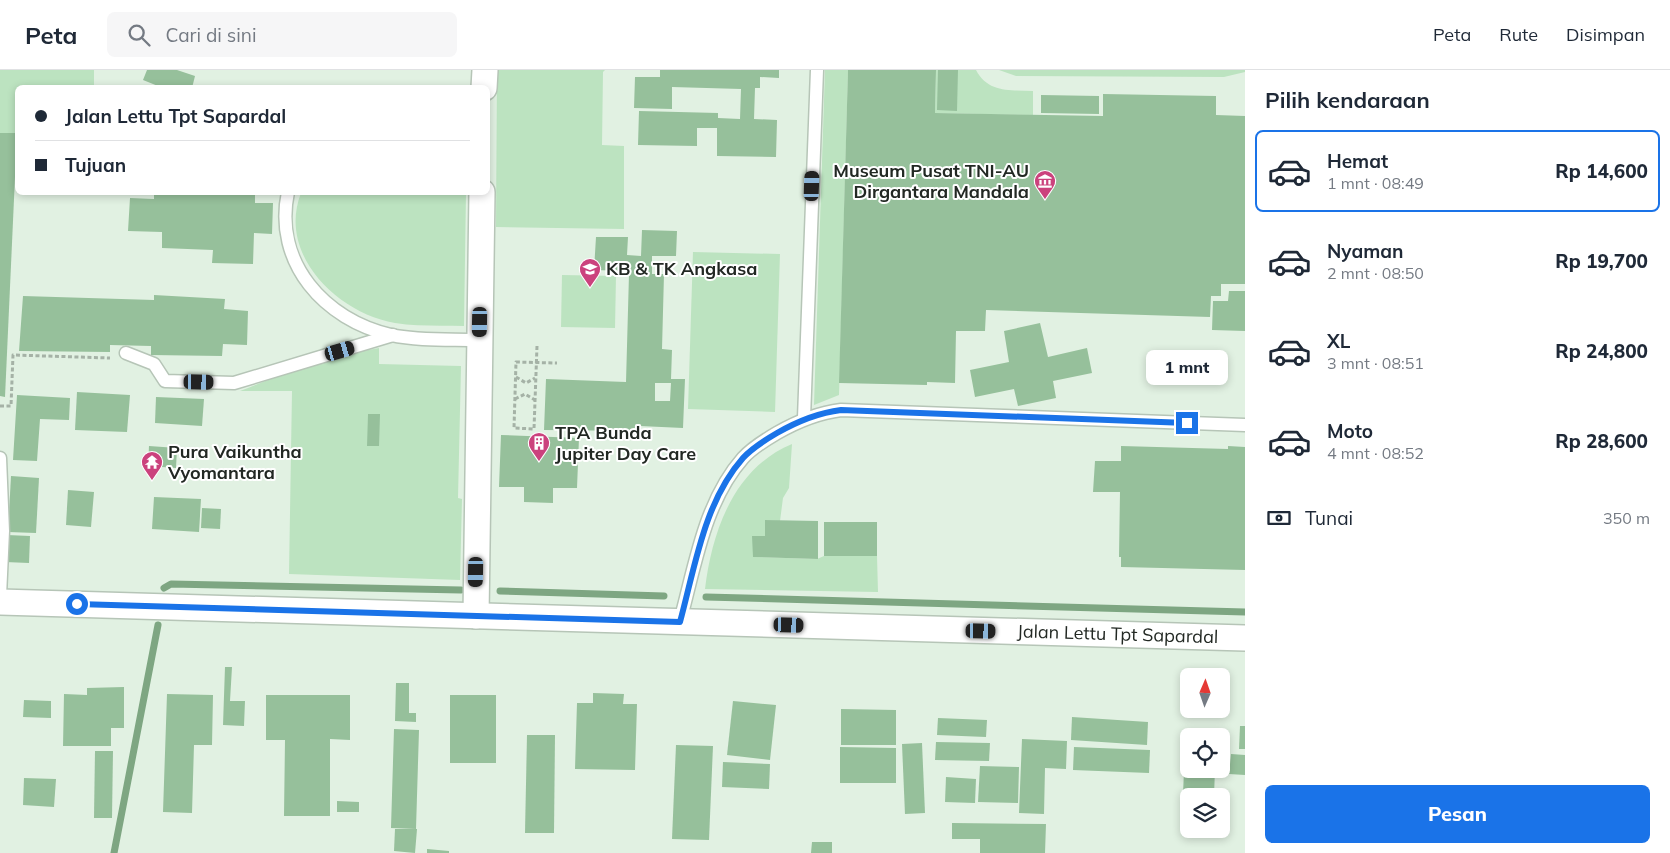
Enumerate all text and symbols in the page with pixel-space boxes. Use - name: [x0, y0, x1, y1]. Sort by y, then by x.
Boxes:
- search box: [107, 12, 457, 57]
- text: Peta: [25, 20, 77, 50]
- icon: search: [125, 21, 153, 49]
- text: Cari di sini: [165, 23, 256, 47]
- text: Peta: [1433, 23, 1471, 46]
- text: Rute: [1499, 23, 1538, 46]
- text: Disimpan: [1566, 23, 1645, 46]
- text: Pilih kendaraan: [1265, 86, 1430, 114]
- text: Jalan Lettu Tpt Sapardal: [65, 104, 286, 128]
- icon: car: [1267, 149, 1312, 194]
- text: Hemat: [1327, 149, 1388, 173]
- text: Tujuan: [65, 153, 126, 177]
- place label: Museum Pusat TNI-AU Dirgantara Mandala: [833, 159, 1029, 203]
- text: Rp 14,600: [1555, 159, 1648, 183]
- museum icon: Museum Pusat TNI-AU Dirgantara Mandala: [1033, 169, 1057, 200]
- car: [803, 171, 820, 201]
- text: 1 mnt · 08:49: [1327, 173, 1424, 193]
- icon: car: [1267, 239, 1312, 284]
- text: Nyaman: [1327, 239, 1404, 263]
- text: Rp 19,700: [1555, 249, 1648, 273]
- school or university icon: KB & TK Angkasa: [578, 257, 602, 288]
- place label: KB & TK Angkasa: [606, 257, 757, 280]
- text: 2 mnt · 08:50: [1327, 263, 1424, 283]
- car: [472, 307, 487, 337]
- icon: car: [1267, 329, 1312, 374]
- text: XL: [1327, 329, 1350, 353]
- text: Rp 24,800: [1555, 339, 1648, 363]
- car: [323, 340, 356, 362]
- callout: 1 mnt: [1146, 350, 1228, 386]
- text: 3 mnt · 08:51: [1327, 353, 1424, 373]
- text: 1 mnt: [1165, 357, 1209, 377]
- car: [183, 374, 214, 390]
- route end: [1176, 412, 1198, 434]
- icon: car: [1267, 419, 1312, 464]
- text: Moto: [1327, 419, 1373, 443]
- place label: TPA Bunda Jupiter Day Care: [555, 421, 696, 465]
- text: Rp 28,600: [1555, 429, 1648, 453]
- building icon: TPA Bunda Jupiter Day Care: [527, 431, 551, 462]
- place label: Pura Vaikuntha Vyomantara: [167, 440, 302, 484]
- text: 4 mnt · 08:52: [1327, 443, 1424, 463]
- temple icon: Pura Vaikuntha Vyomantara: [140, 450, 164, 481]
- icon: cash: [1265, 504, 1293, 532]
- text: Tunai: [1305, 506, 1353, 530]
- text: 350 m: [1603, 508, 1650, 528]
- car: [468, 557, 483, 587]
- route start: [66, 593, 88, 615]
- car: [773, 617, 804, 633]
- street label: Jalan Lettu Tpt Sapardal: [1017, 619, 1219, 648]
- car: [965, 623, 996, 639]
- north arrow: [1180, 668, 1230, 718]
- map controls: [1180, 668, 1230, 838]
- button: locate: [1180, 728, 1230, 778]
- button: Pesan: [1265, 785, 1650, 843]
- button: layers: [1180, 788, 1230, 838]

